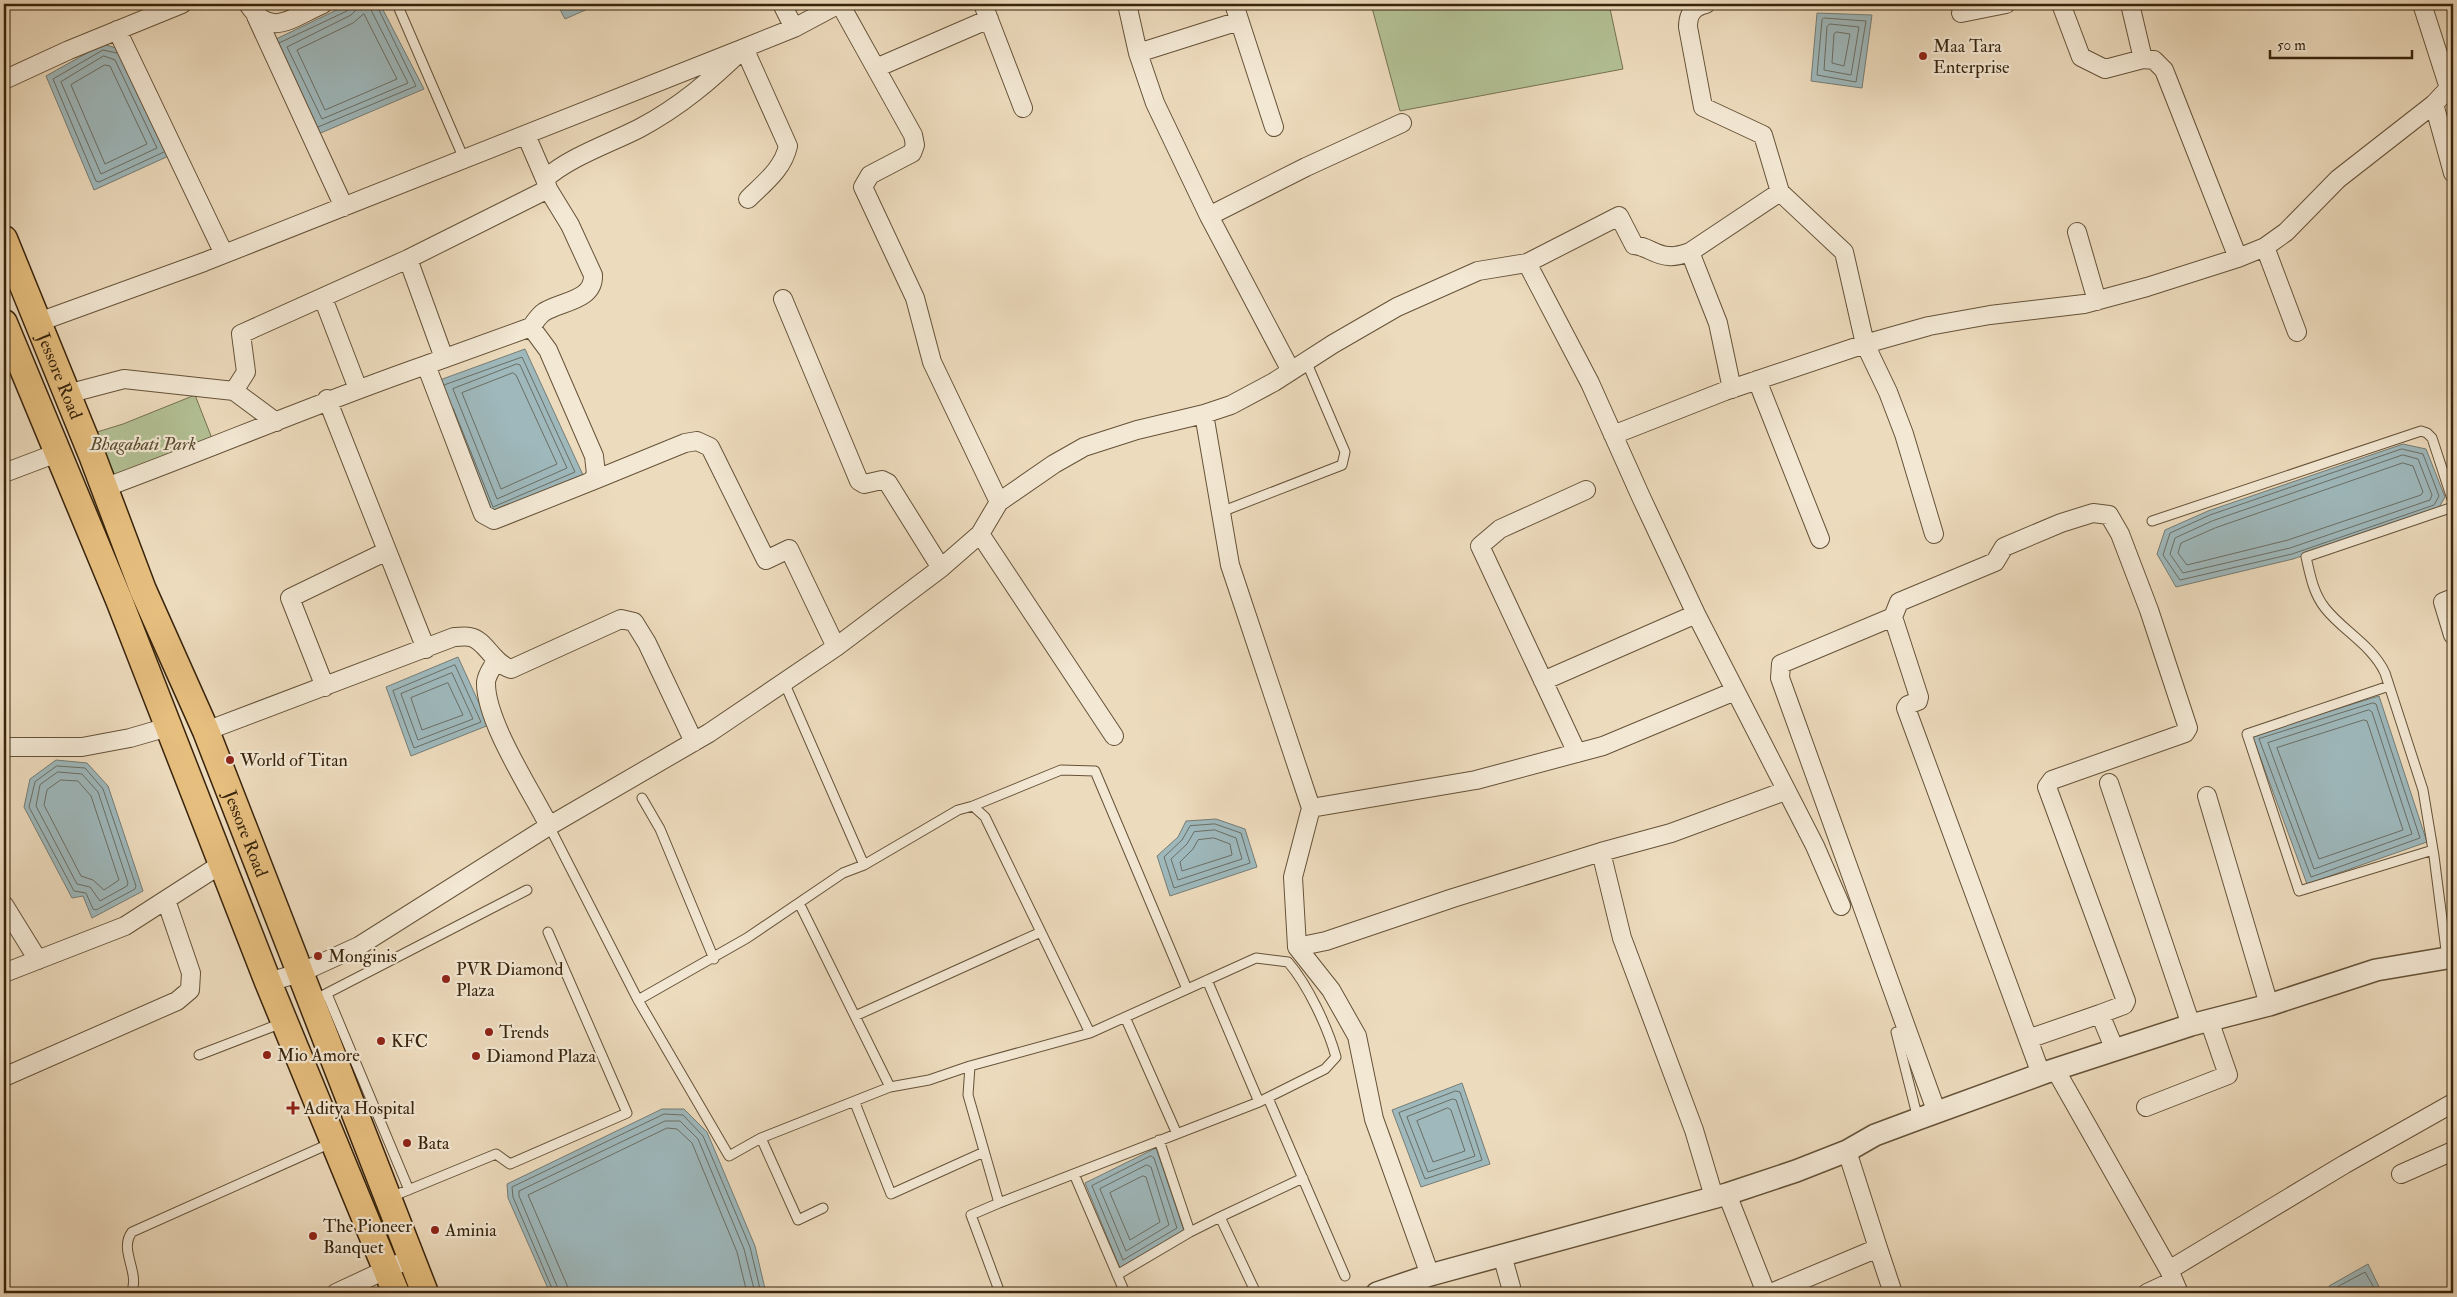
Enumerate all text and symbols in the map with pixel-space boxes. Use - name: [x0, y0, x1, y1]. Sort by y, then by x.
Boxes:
- scale bar: [2270, 28, 2412, 60]
- place label: Maa Tara Enterprise: [1933, 35, 2010, 79]
- text: 50 m: [2277, 36, 2306, 55]
- marker: Maa Tara Enterprise: [1917, 50, 1929, 62]
- street label: Jessore Road: [31, 329, 87, 423]
- park label: Bhagabati Park: [89, 433, 196, 456]
- place label: World of Titan: [239, 749, 348, 772]
- marker: World of Titan: [224, 754, 236, 766]
- street label: Jessore Road: [218, 786, 273, 880]
- place label: Monginis: [328, 945, 397, 968]
- marker: Monginis: [312, 950, 324, 962]
- place label: PVR Diamond Plaza: [456, 958, 564, 1002]
- marker: PVR Diamond Plaza: [440, 973, 452, 985]
- place label: Trends: [499, 1021, 549, 1044]
- marker: Trends: [483, 1026, 495, 1038]
- place label: KFC: [391, 1030, 428, 1053]
- marker: KFC: [375, 1035, 387, 1047]
- place label: Mio Amore: [277, 1044, 360, 1067]
- place label: Diamond Plaza: [486, 1045, 597, 1068]
- marker: Mio Amore: [261, 1049, 273, 1061]
- marker: Diamond Plaza: [470, 1050, 482, 1062]
- place label: Aditya Hospital: [303, 1097, 415, 1120]
- marker: Aditya Hospital: [286, 1101, 300, 1115]
- place label: Bata: [417, 1132, 450, 1155]
- marker: Bata: [401, 1137, 413, 1149]
- place label: The Pioneer Banquet: [323, 1215, 412, 1259]
- place label: Aminia: [444, 1219, 497, 1242]
- marker: Aminia: [429, 1224, 441, 1236]
- marker: The Pioneer Banquet: [307, 1230, 319, 1242]

